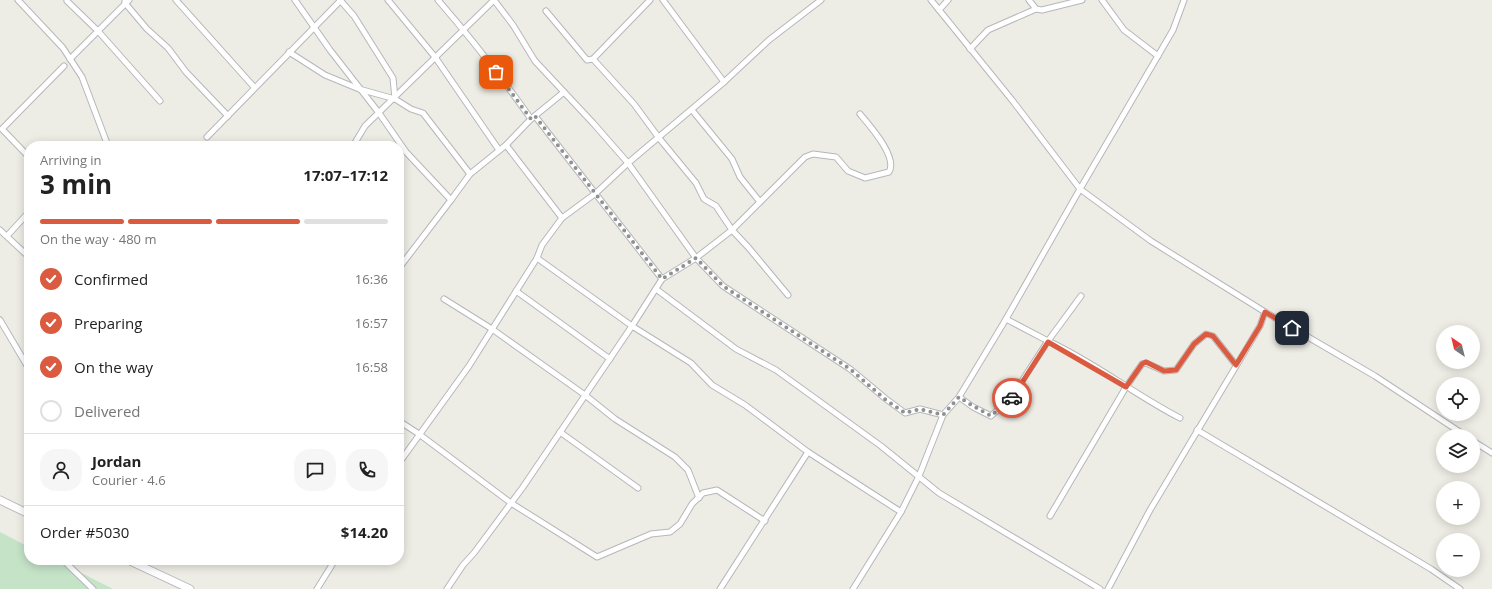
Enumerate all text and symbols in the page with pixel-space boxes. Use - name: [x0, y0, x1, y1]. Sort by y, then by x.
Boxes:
- pin: [479, 55, 513, 89]
- icon: bag: [485, 61, 507, 83]
- text: Arriving in: [40, 151, 102, 169]
- text: 17:07–17:12: [303, 165, 388, 185]
- text: 3 min: [40, 166, 112, 202]
- text: On the way · 480 m: [40, 230, 156, 248]
- icon: check: [40, 268, 62, 290]
- text: Confirmed: [74, 269, 148, 289]
- text: 16:36: [355, 270, 388, 288]
- pin: [1275, 311, 1309, 345]
- icon: check: [40, 312, 62, 334]
- text: Preparing: [74, 313, 142, 333]
- text: 16:57: [355, 314, 388, 332]
- icon: home: [1281, 317, 1303, 339]
- north arrow: [1436, 325, 1480, 369]
- map controls: [1436, 325, 1480, 577]
- icon: check: [40, 356, 62, 378]
- text: On the way: [74, 357, 153, 377]
- text: 16:58: [355, 358, 388, 376]
- button: locate: [1436, 377, 1480, 421]
- courier: [992, 378, 1032, 418]
- icon: car: [1001, 387, 1023, 409]
- text: Delivered: [74, 401, 141, 421]
- button: layers: [1436, 429, 1480, 473]
- button: person: [40, 449, 82, 491]
- button: chat: [294, 449, 336, 491]
- button: phone: [346, 449, 388, 491]
- text: Jordan: [92, 451, 141, 471]
- text: Courier · 4.6: [92, 471, 166, 489]
- button: +: [1436, 481, 1480, 525]
- text: Order #5030: [40, 522, 129, 542]
- text: $14.20: [341, 522, 388, 542]
- button: −: [1436, 533, 1480, 577]

